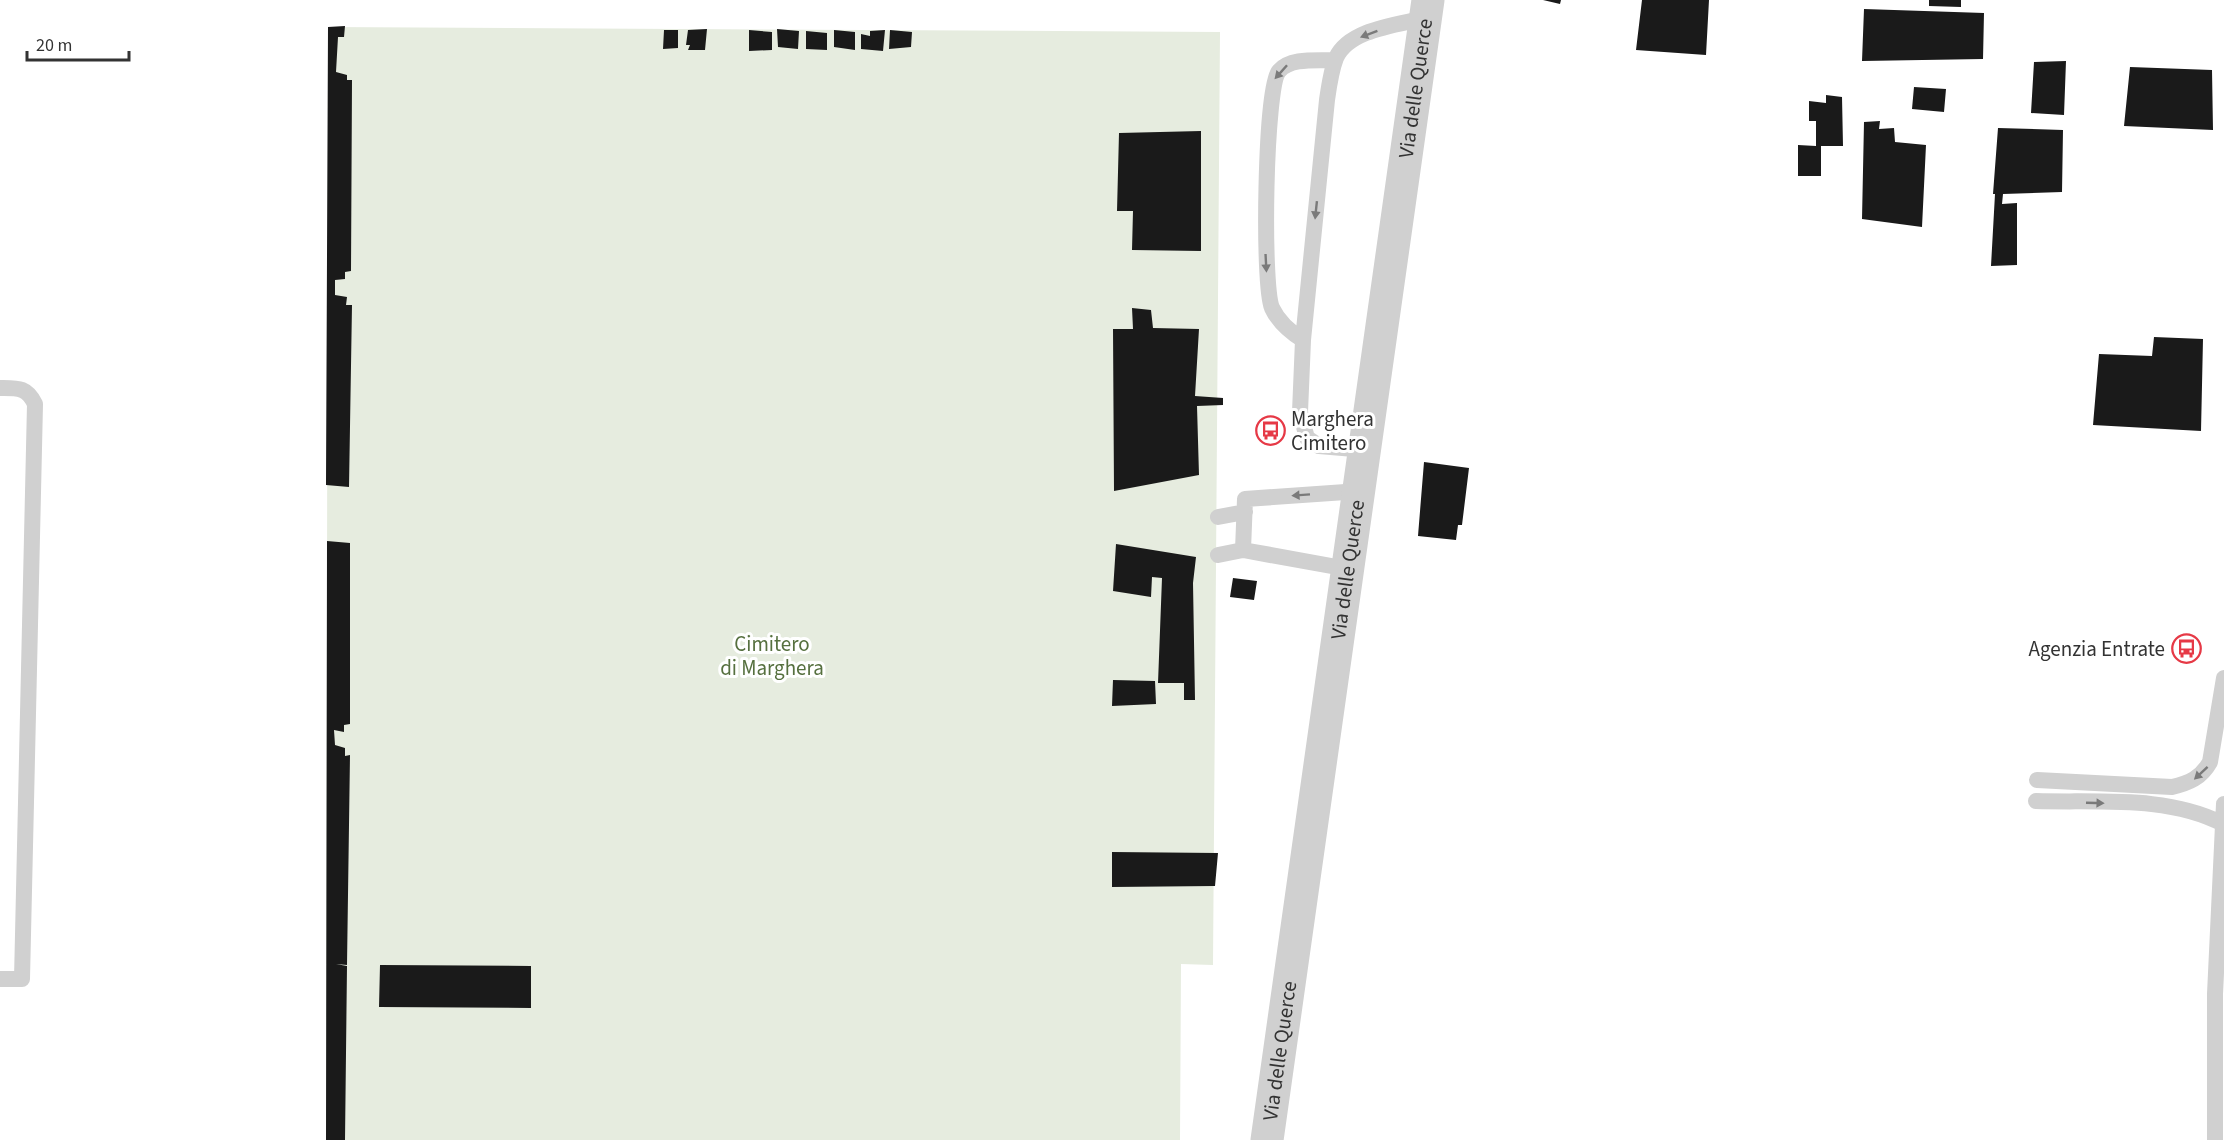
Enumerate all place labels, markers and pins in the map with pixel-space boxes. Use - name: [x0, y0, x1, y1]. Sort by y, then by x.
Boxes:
- place label: Marghera Cimitero: [1291, 404, 1374, 458]
- bus stop icon: Marghera Cimitero: [1254, 415, 1286, 447]
- bus stop icon: Agenzia Entrate: [2170, 633, 2202, 665]
- place label: Agenzia Entrate: [2029, 634, 2165, 664]

